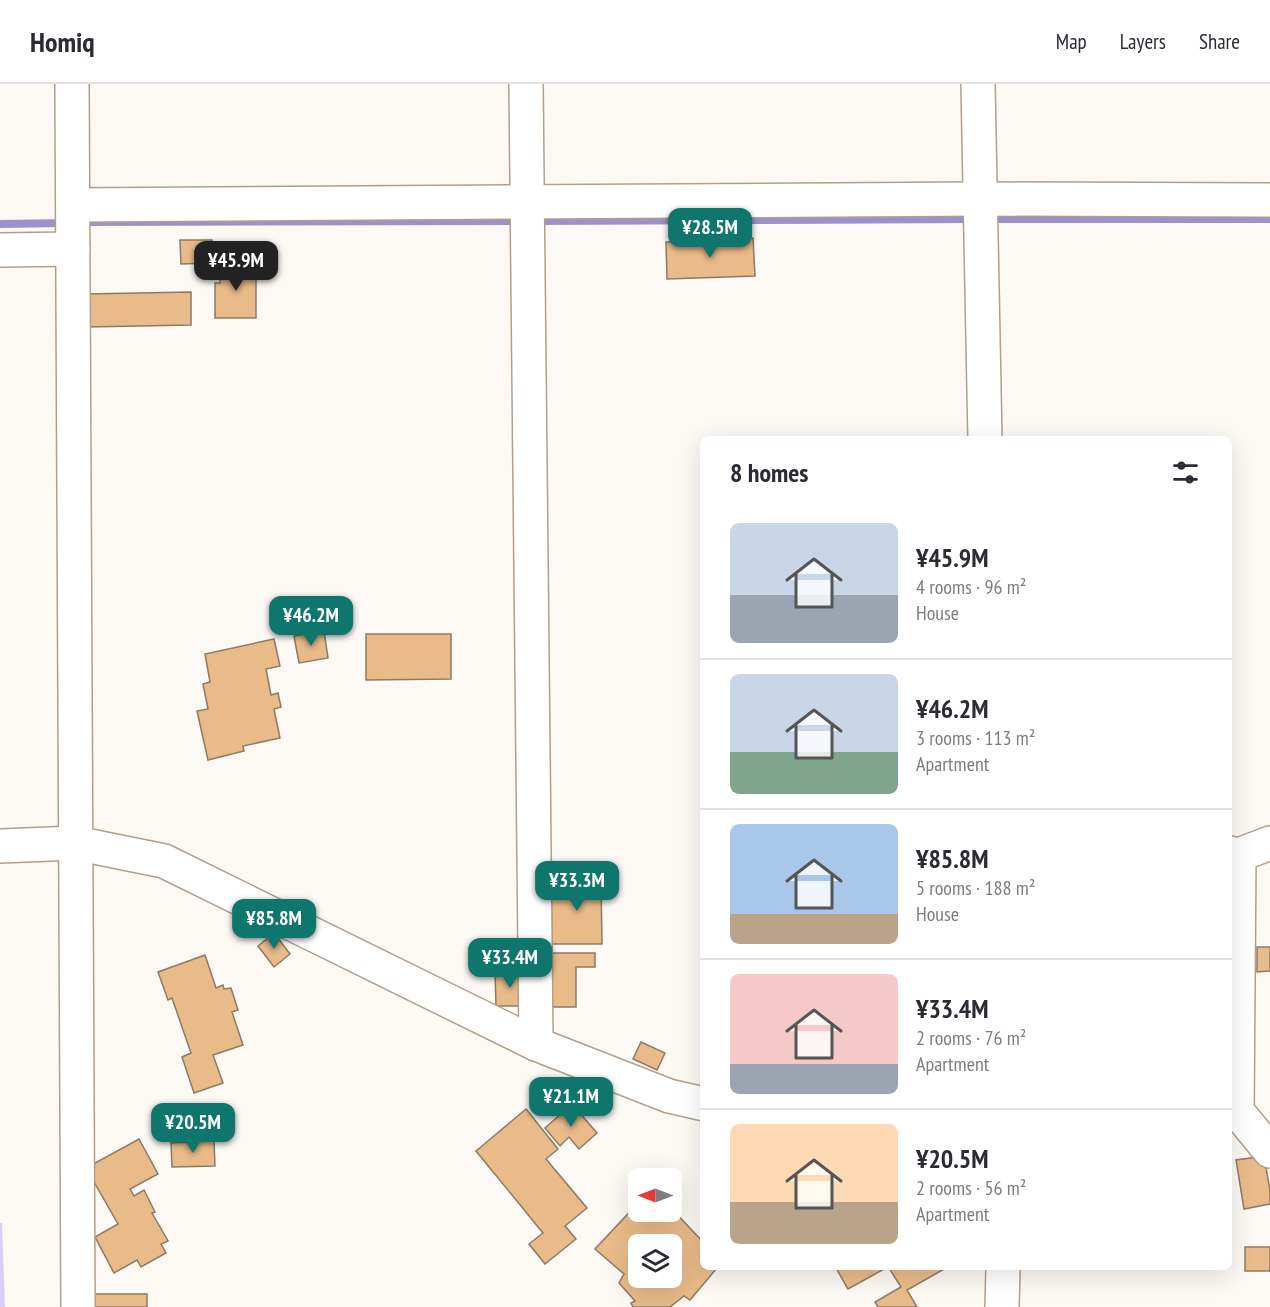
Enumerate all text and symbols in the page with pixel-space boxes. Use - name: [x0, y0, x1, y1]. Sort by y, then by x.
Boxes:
- text: Homiq: [30, 23, 95, 60]
- text: Map: [1056, 28, 1087, 55]
- text: Layers: [1120, 28, 1166, 55]
- text: Share: [1199, 28, 1240, 55]
- pin: ¥28.5M: [661, 208, 759, 259]
- text: ¥28.5M: [682, 214, 738, 240]
- pin: ¥45.9M: [187, 241, 285, 292]
- text: ¥45.9M: [208, 247, 264, 273]
- text: 8 homes: [730, 456, 808, 489]
- icon: filters: [1169, 456, 1202, 489]
- text: ¥45.9M: [916, 541, 989, 574]
- icon: home: [778, 547, 850, 619]
- text: 4 rooms · 96 m²: [916, 574, 1026, 600]
- pin: ¥46.2M: [262, 596, 360, 647]
- text: House: [916, 600, 959, 626]
- text: ¥46.2M: [283, 602, 339, 628]
- text: ¥46.2M: [916, 692, 989, 725]
- icon: home: [778, 698, 850, 770]
- text: 3 rooms · 113 m²: [916, 725, 1035, 751]
- text: Apartment: [916, 751, 989, 777]
- text: ¥85.8M: [916, 842, 989, 875]
- icon: home: [778, 848, 850, 920]
- pin: ¥33.3M: [528, 861, 626, 912]
- text: ¥33.3M: [549, 867, 605, 893]
- text: 5 rooms · 188 m²: [916, 875, 1035, 901]
- pin: ¥85.8M: [225, 899, 323, 950]
- text: House: [916, 901, 959, 927]
- text: ¥85.8M: [246, 905, 302, 931]
- pin: ¥33.4M: [461, 938, 559, 989]
- text: ¥33.4M: [482, 944, 538, 970]
- text: ¥33.4M: [916, 992, 989, 1025]
- icon: home: [778, 998, 850, 1070]
- text: 2 rooms · 76 m²: [916, 1025, 1026, 1051]
- text: Apartment: [916, 1051, 989, 1077]
- pin: ¥21.1M: [522, 1077, 620, 1128]
- text: ¥21.1M: [543, 1083, 599, 1109]
- pin: ¥20.5M: [144, 1103, 242, 1154]
- text: ¥20.5M: [165, 1109, 221, 1135]
- text: ¥20.5M: [916, 1142, 989, 1175]
- icon: home: [778, 1148, 850, 1220]
- north arrow: [628, 1168, 682, 1222]
- map controls: [628, 1168, 682, 1288]
- text: 2 rooms · 56 m²: [916, 1175, 1026, 1201]
- text: Apartment: [916, 1201, 989, 1227]
- button: layers: [628, 1234, 682, 1288]

